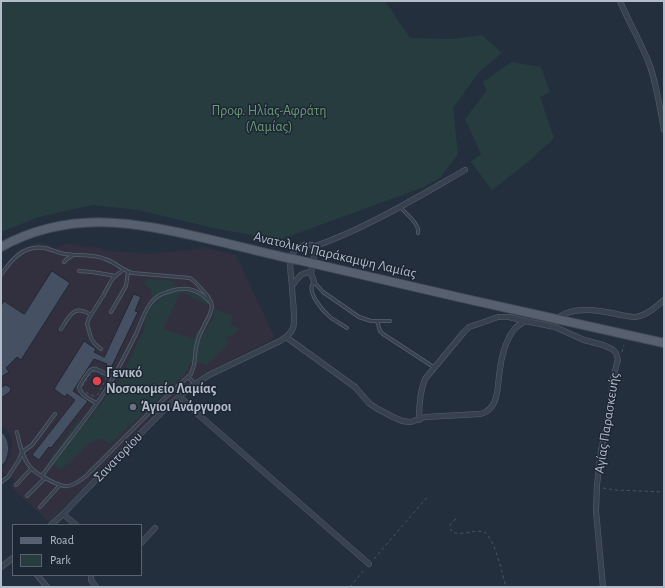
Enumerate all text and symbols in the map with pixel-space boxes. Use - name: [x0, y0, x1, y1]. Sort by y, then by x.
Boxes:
- park label: Προφ. Ηλίας-Αφράτη (Λαμίας): [211, 103, 327, 136]
- street label: Ανατολική Παράκαμψη Λαμίας: [252, 228, 418, 282]
- place label: Γενικό Νοσοκομείο Λαμίας: [106, 365, 216, 398]
- street label: Αγίας Παρασκευής: [591, 371, 623, 475]
- marker: Γενικό Νοσοκομείο Λαμίας: [91, 375, 103, 387]
- place label: Άγιοι Ανάργυροι: [141, 399, 231, 415]
- marker: Άγιοι Ανάργυροι: [128, 402, 138, 412]
- street label: Σανατορίου: [90, 429, 146, 485]
- legend: [12, 524, 142, 576]
- text: Road: [50, 534, 74, 546]
- text: Park: [50, 554, 71, 566]

